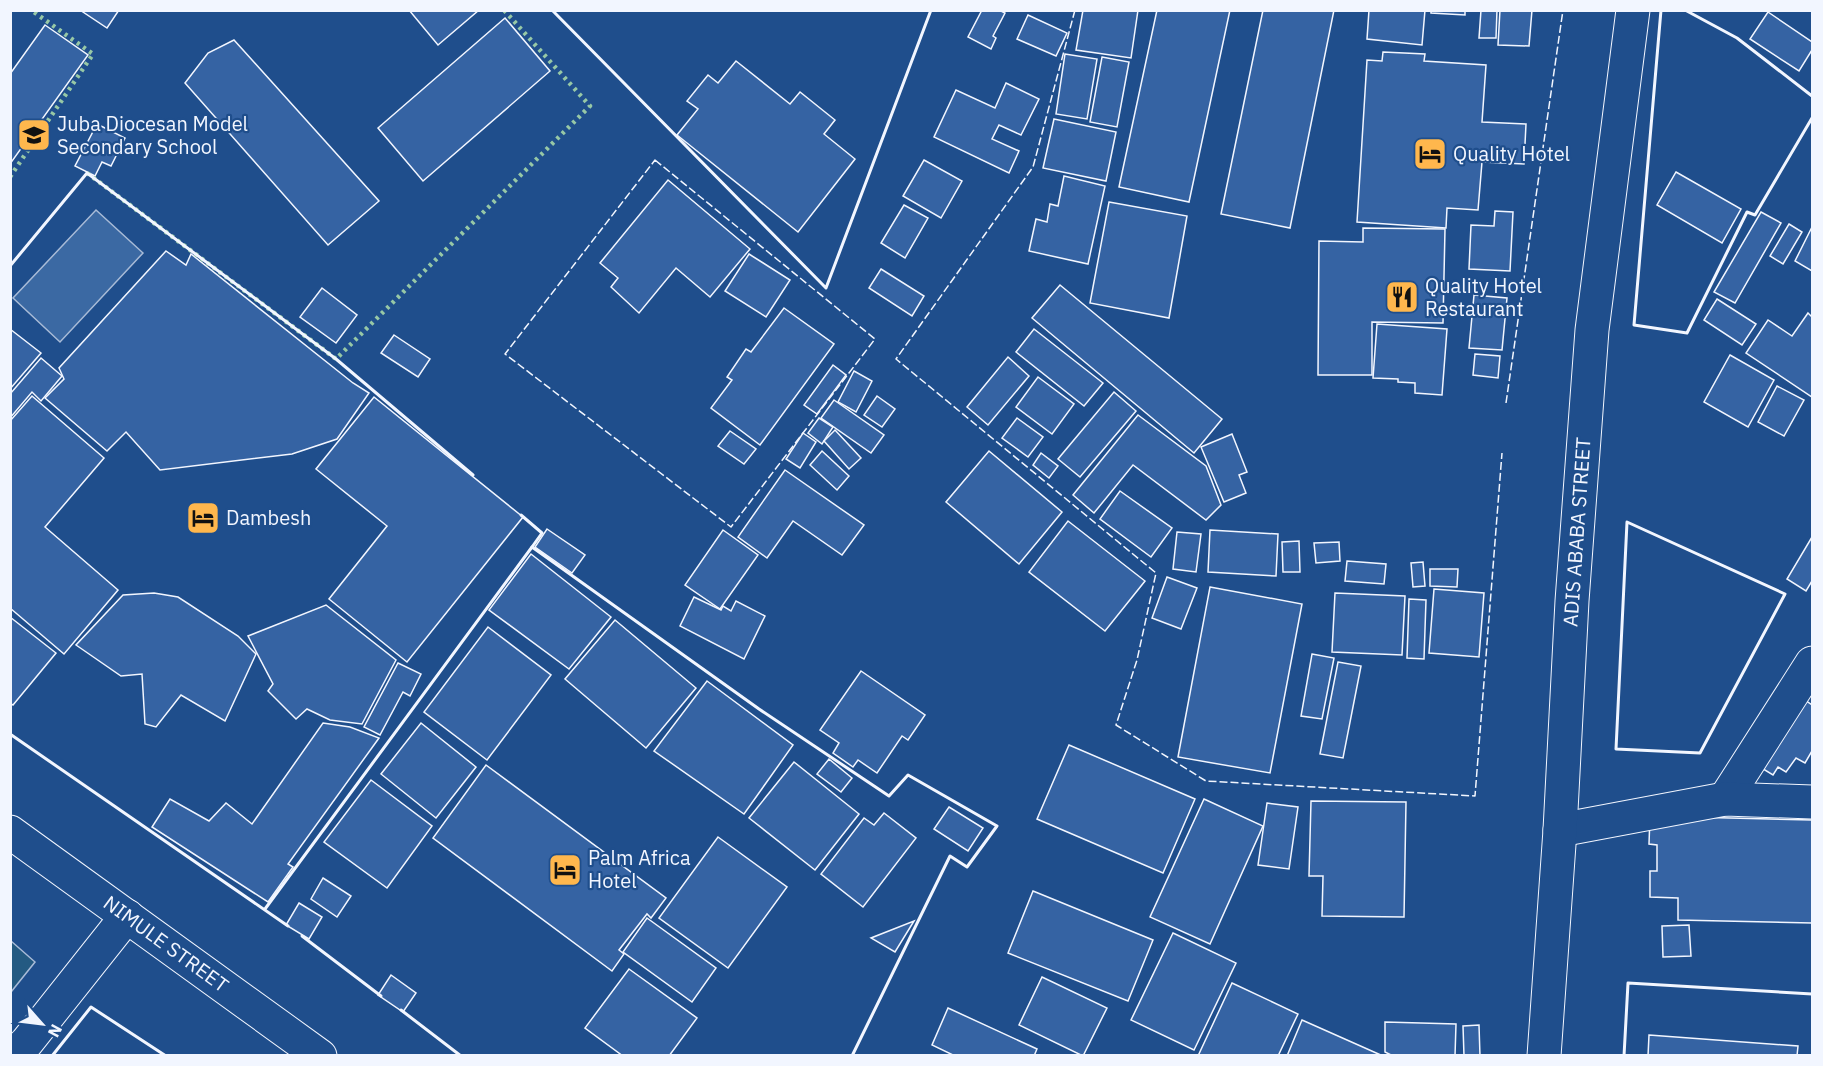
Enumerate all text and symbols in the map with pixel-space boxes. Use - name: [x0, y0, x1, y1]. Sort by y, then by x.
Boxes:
- place label: Juba Diocesan Model Secondary School: [57, 110, 248, 160]
- school or university icon: Juba Diocesan Model Secondary School: [16, 117, 52, 153]
- hotel icon: Quality Hotel: [1412, 136, 1448, 172]
- place label: Quality Hotel: [1453, 140, 1570, 167]
- place label: Quality Hotel Restaurant: [1425, 272, 1542, 322]
- restaurant icon: Quality Hotel Restaurant: [1384, 279, 1420, 315]
- street label: ADIS ABABA STREET: [1556, 436, 1597, 628]
- hotel icon: Dambesh: [185, 500, 221, 536]
- place label: Dambesh: [226, 504, 311, 531]
- place label: Palm Africa Hotel: [588, 844, 691, 894]
- hotel icon: Palm Africa Hotel: [547, 852, 583, 888]
- street label: NIMULE STREET: [98, 889, 234, 998]
- north arrow: [12, 994, 72, 1054]
- text: N: [44, 1021, 67, 1041]

